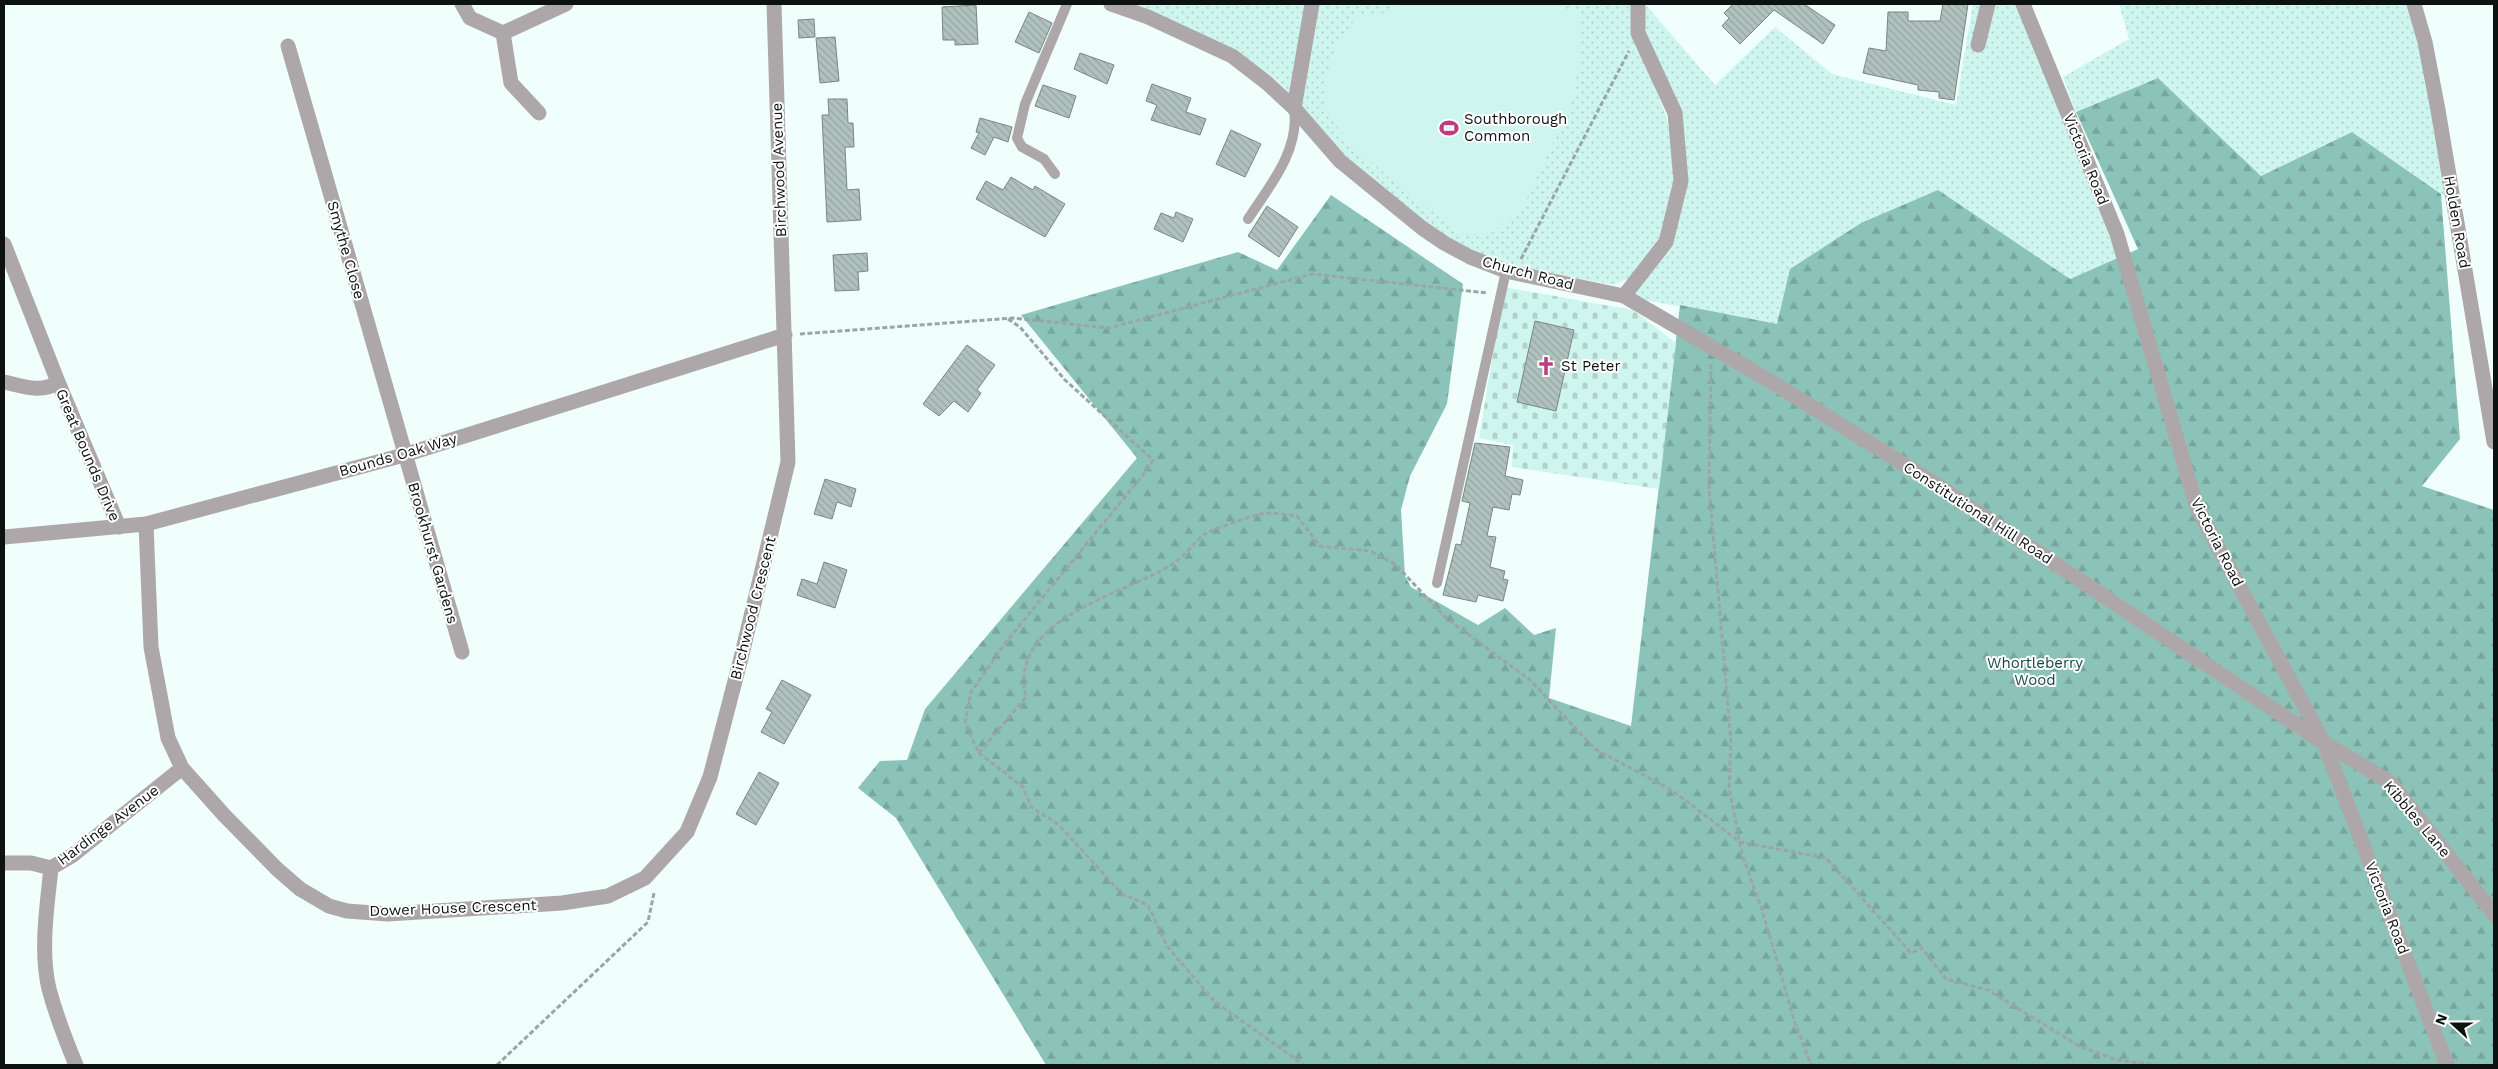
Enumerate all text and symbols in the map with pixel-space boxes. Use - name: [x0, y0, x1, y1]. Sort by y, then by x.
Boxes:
- street label: Birchwood Avenue: [768, 102, 790, 238]
- place label: Southborough Common: [1464, 110, 1567, 145]
- street label: Victoria Road: [2059, 110, 2113, 208]
- sports icon: Southborough Common: [1438, 117, 1460, 139]
- street label: Holden Road: [2440, 174, 2474, 270]
- street label: Smythe Close: [323, 199, 369, 301]
- street label: Church Road: [1480, 252, 1576, 294]
- church icon: St Peter: [1535, 355, 1557, 377]
- place label: St Peter: [1561, 357, 1621, 375]
- street label: Great Bounds Drive: [52, 386, 124, 524]
- street label: Bounds Oak Way: [337, 429, 459, 480]
- street label: Constitutional Hill Road: [1900, 458, 2056, 568]
- street label: Brookhurst Gardens: [404, 480, 462, 626]
- street label: Victoria Road: [2187, 495, 2247, 589]
- street label: Birchwood Crescent: [726, 534, 780, 682]
- park label: Whortleberry Wood: [1987, 654, 2083, 689]
- street label: Kibbles Lane: [2380, 777, 2454, 861]
- street label: Hardinge Avenue: [54, 781, 162, 869]
- street label: Victoria Road: [2361, 859, 2413, 957]
- street label: Dower House Crescent: [369, 896, 538, 920]
- north arrow: [2428, 999, 2478, 1049]
- text: N: [2432, 1012, 2450, 1027]

